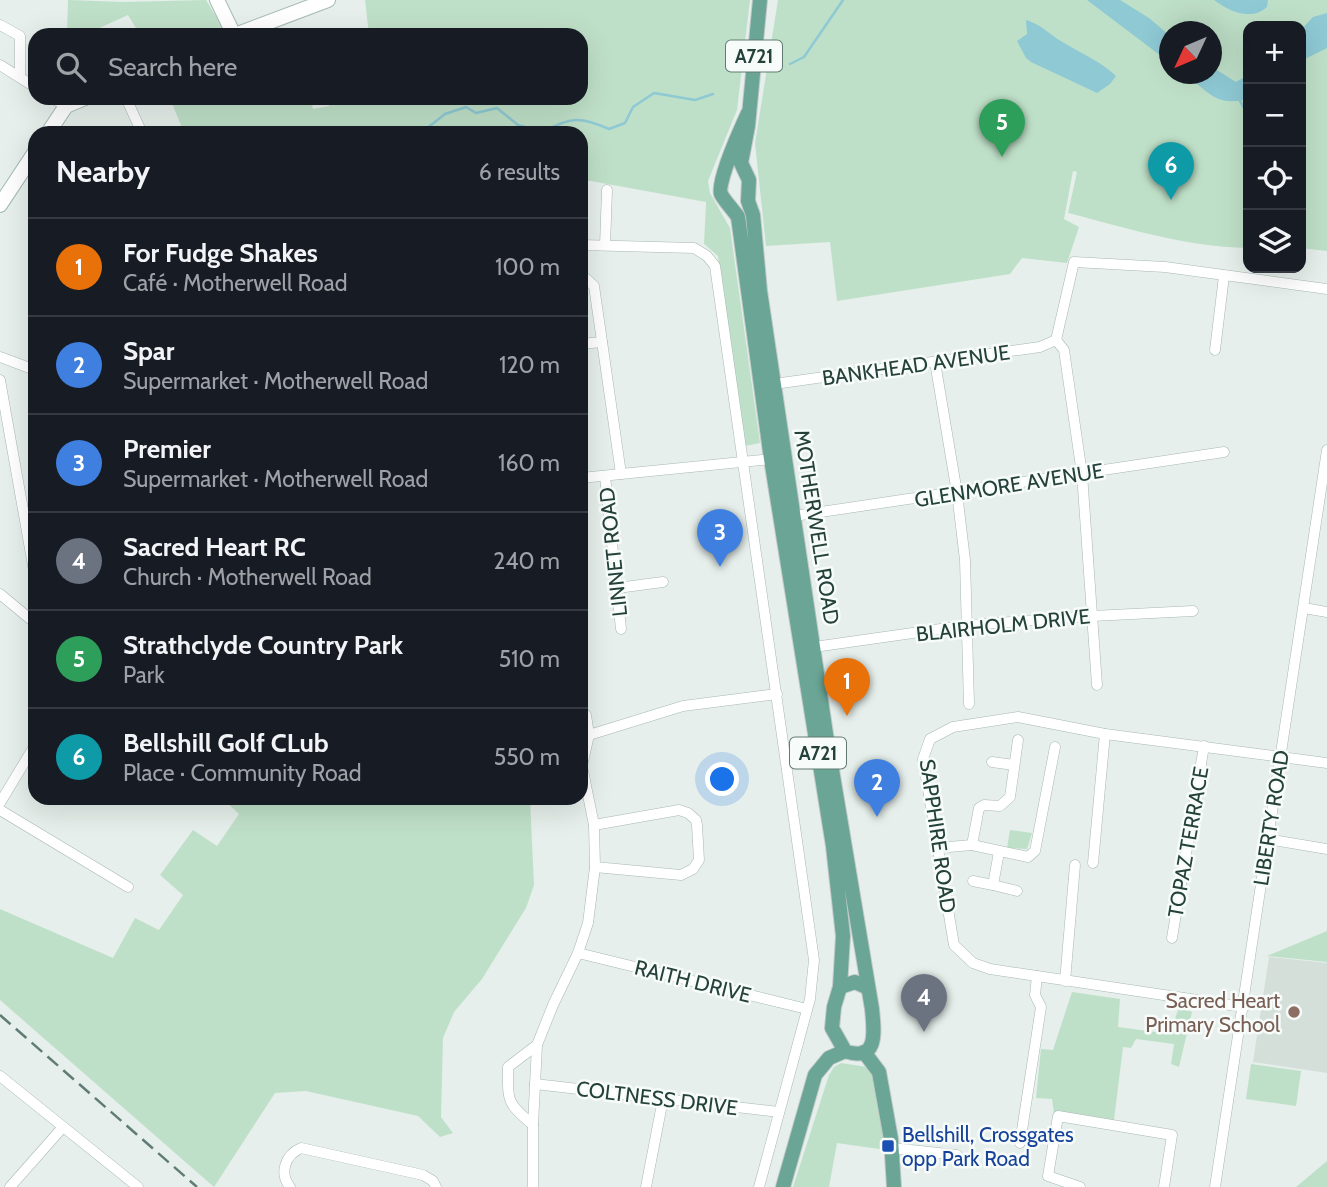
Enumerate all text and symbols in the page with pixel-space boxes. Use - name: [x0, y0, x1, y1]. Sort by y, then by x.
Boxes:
- north arrow: [1159, 21, 1222, 84]
- map controls: [1243, 21, 1306, 273]
- button: +: [1243, 21, 1306, 84]
- search box: [28, 28, 588, 105]
- road number: A721: [726, 40, 782, 72]
- icon: search: [52, 48, 90, 86]
- text: Search here: [108, 51, 237, 83]
- button: −: [1243, 84, 1306, 147]
- pin: 5: [979, 99, 1025, 157]
- pin: 6: [1148, 142, 1194, 200]
- button: locate: [1243, 147, 1306, 210]
- text: Nearby: [56, 153, 150, 190]
- text: 6 results: [479, 158, 560, 186]
- button: layers: [1243, 210, 1306, 273]
- text: For Fudge Shakes: [123, 237, 318, 269]
- text: 1: [75, 253, 83, 281]
- text: 100 m: [495, 253, 560, 281]
- text: Café · Motherwell Road: [123, 269, 347, 297]
- text: Spar: [123, 335, 174, 367]
- street label: BANKHEAD AVENUE: [820, 339, 1012, 391]
- text: 2: [73, 351, 85, 379]
- text: 120 m: [499, 351, 560, 379]
- text: Supermarket · Motherwell Road: [123, 367, 428, 395]
- street label: MOTHERWELL ROAD: [789, 428, 845, 626]
- text: Premier: [123, 433, 211, 465]
- text: 3: [73, 449, 85, 477]
- text: 160 m: [498, 449, 560, 477]
- street label: GLENMORE AVENUE: [913, 458, 1105, 512]
- text: Supermarket · Motherwell Road: [123, 465, 428, 493]
- street label: LINNET ROAD: [594, 486, 632, 618]
- pin: 3: [697, 509, 743, 567]
- text: Sacred Heart RC: [123, 531, 306, 563]
- text: 4: [72, 547, 86, 575]
- text: 240 m: [493, 547, 560, 575]
- text: Church · Motherwell Road: [123, 563, 372, 591]
- street label: BLAIRHOLM DRIVE: [915, 603, 1091, 647]
- text: Strathclyde Country Park: [123, 629, 403, 661]
- text: 5: [73, 645, 85, 673]
- text: 510 m: [499, 645, 560, 673]
- pin: 1: [824, 658, 870, 716]
- text: Park: [123, 661, 164, 689]
- text: Bellshill Golf CLub: [123, 727, 329, 759]
- road number: A721: [790, 738, 846, 768]
- text: 6: [73, 743, 85, 771]
- text: 550 m: [494, 743, 560, 771]
- street label: LIBERTY ROAD: [1248, 748, 1294, 888]
- street label: SAPPHIRE ROAD: [915, 757, 961, 915]
- text: Place · Community Road: [123, 759, 361, 787]
- pin: 2: [854, 759, 900, 817]
- your location: [705, 762, 739, 796]
- street label: TOPAZ TERRACE: [1162, 765, 1214, 919]
- street label: RAITH DRIVE: [632, 954, 754, 1008]
- pin: 4: [901, 974, 947, 1032]
- place label: Sacred Heart Primary School: [1145, 988, 1280, 1037]
- marker: Sacred Heart Primary School: [1286, 1004, 1302, 1020]
- street label: COLTNESS DRIVE: [575, 1076, 739, 1120]
- place label: Bellshill, Crossgates opp Park Road: [902, 1122, 1074, 1171]
- marker: Bellshill, Crossgates opp Park Road: [880, 1138, 896, 1154]

